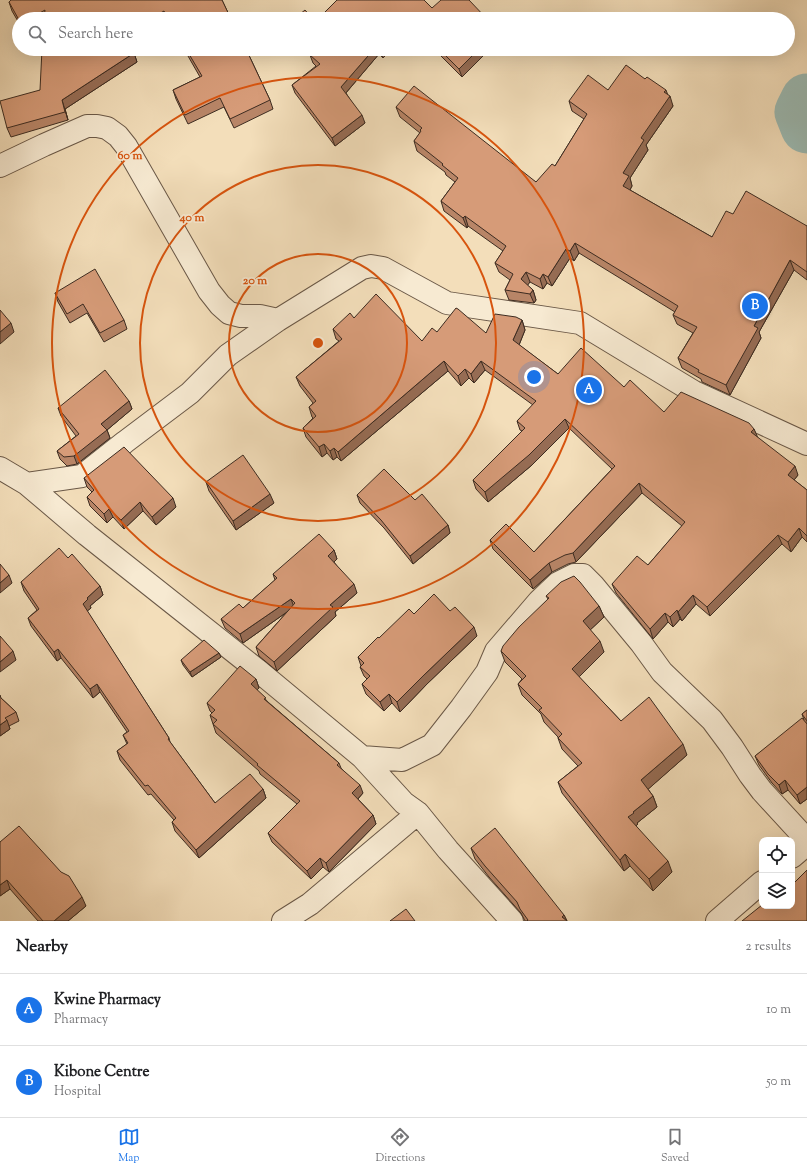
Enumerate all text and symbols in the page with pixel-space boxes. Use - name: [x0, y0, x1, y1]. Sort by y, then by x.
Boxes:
- search box: [12, 12, 795, 56]
- icon: search: [26, 23, 48, 45]
- text: Search here: [58, 24, 133, 45]
- text: 60 m: [118, 147, 142, 165]
- text: 40 m: [179, 209, 204, 227]
- text: 20 m: [243, 272, 267, 290]
- pin: B: [742, 291, 768, 321]
- centre of rings: [311, 336, 325, 350]
- your location: [524, 367, 544, 387]
- pin: A: [576, 375, 602, 405]
- map controls: [759, 837, 795, 909]
- button: locate: [759, 837, 795, 873]
- button: layers: [759, 873, 795, 909]
- text: Nearby: [16, 935, 68, 959]
- text: 2 results: [746, 938, 791, 956]
- text: Kwine Pharmacy: [54, 990, 161, 1011]
- text: A: [24, 1001, 34, 1019]
- text: 10 m: [766, 1001, 791, 1019]
- text: Pharmacy: [54, 1011, 108, 1029]
- text: Kibone Centre: [54, 1062, 149, 1083]
- text: B: [25, 1073, 33, 1091]
- text: 50 m: [766, 1073, 791, 1091]
- text: Hospital: [54, 1083, 101, 1101]
- tab: Map: [118, 1126, 140, 1166]
- tab: Directions: [376, 1126, 425, 1166]
- tab: Saved: [661, 1126, 689, 1166]

